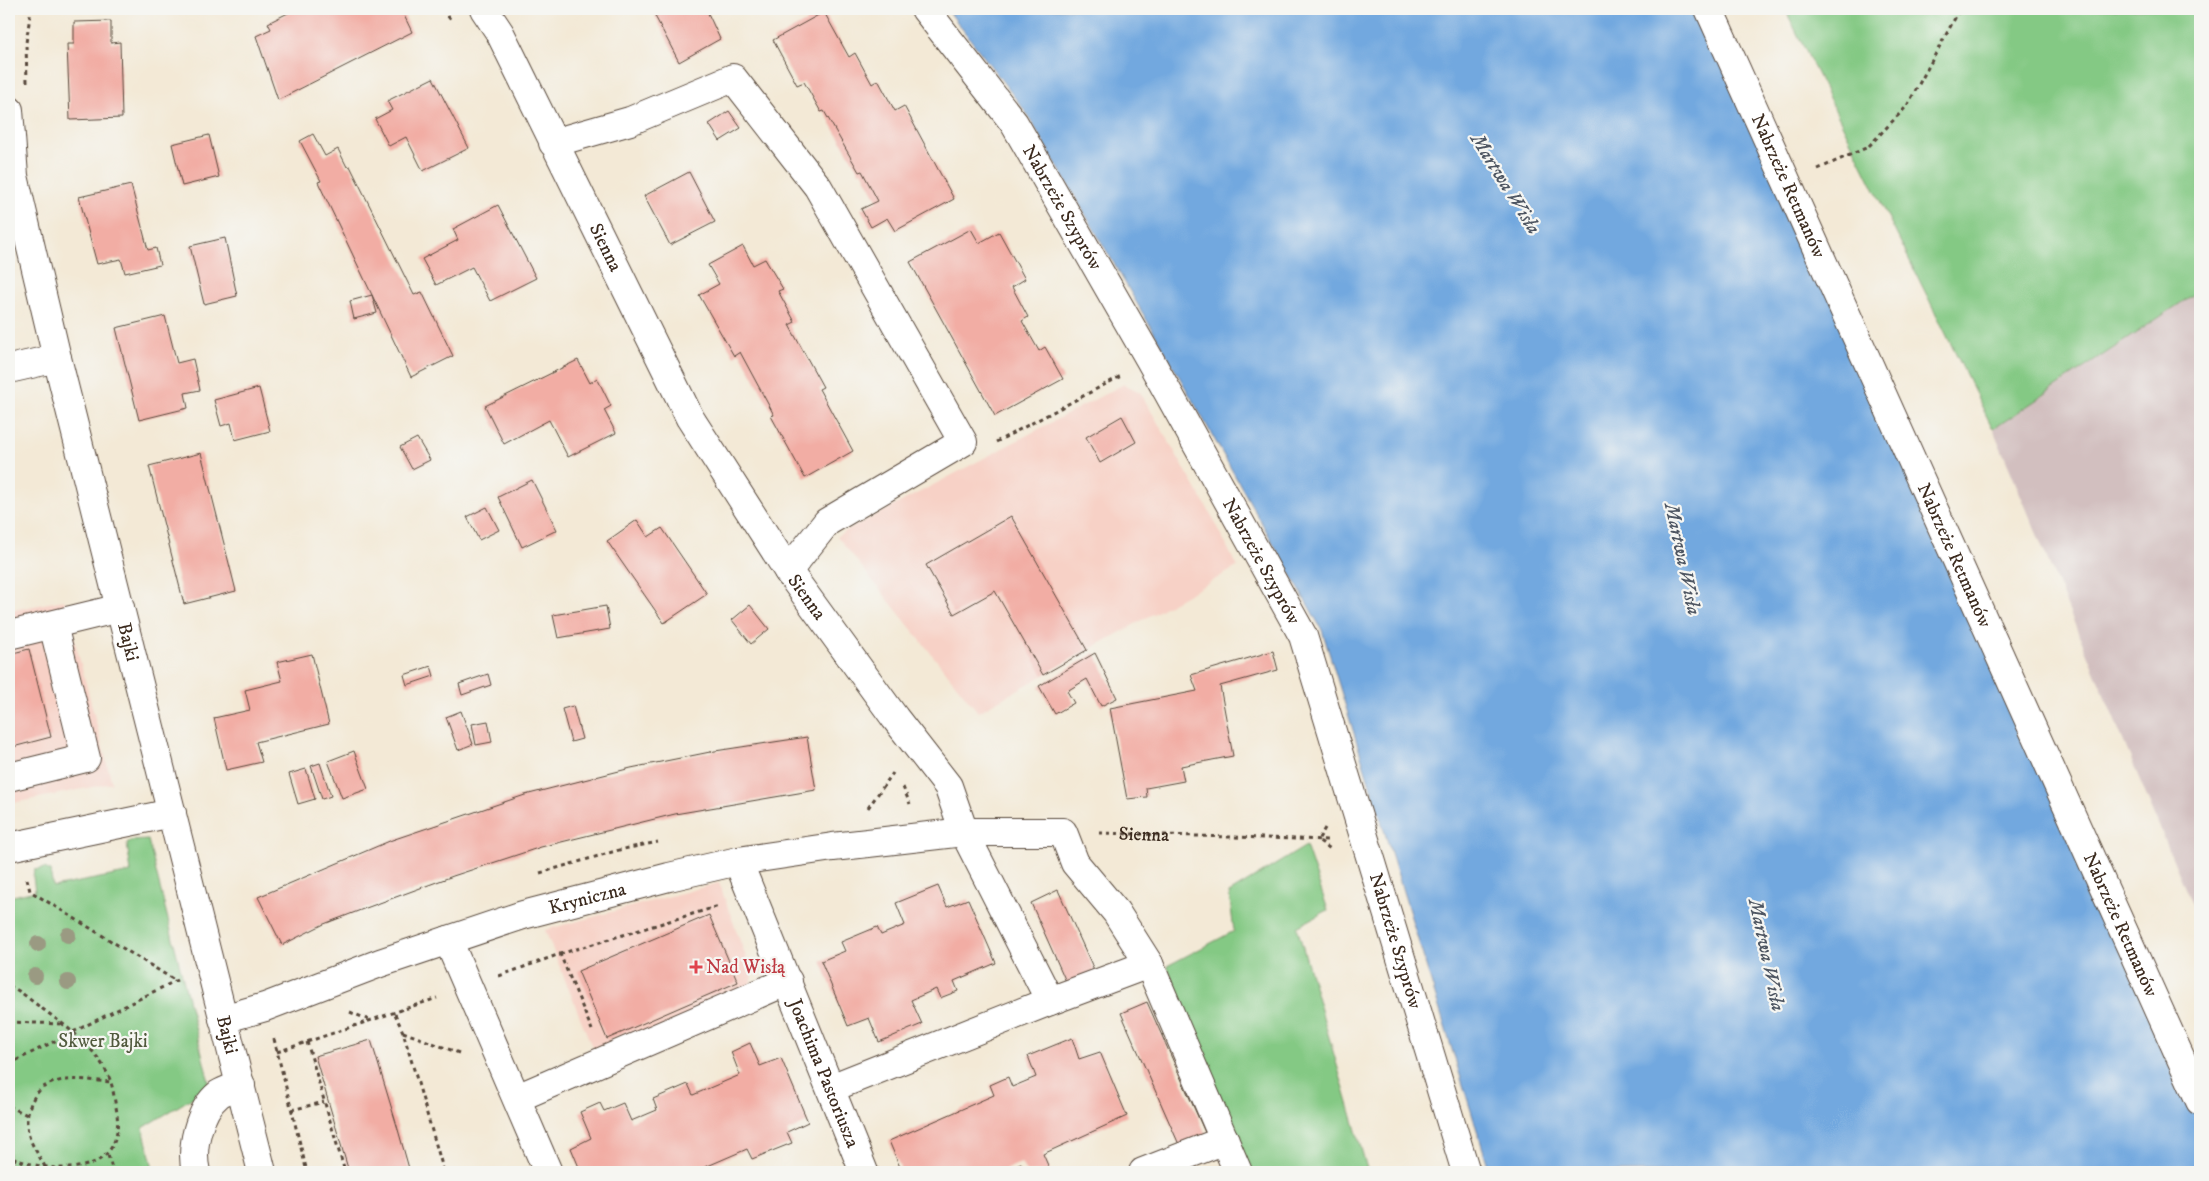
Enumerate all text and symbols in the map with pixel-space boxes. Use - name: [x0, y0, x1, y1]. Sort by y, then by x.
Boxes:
- street label: Nabrzeże Retmanów: [1746, 110, 1831, 262]
- water label: Martwa Wisła: [1463, 127, 1546, 239]
- street label: Nabrzeże Szyprów: [1018, 141, 1107, 274]
- street label: Sienna: [584, 220, 627, 275]
- street label: Nabrzeże Retmanów: [1912, 480, 1997, 631]
- street label: Nabrzeże Szyprów: [1217, 494, 1306, 628]
- water label: Martwa Wisła: [1658, 499, 1706, 617]
- street label: Sienna: [783, 570, 831, 624]
- street label: Bajki: [113, 620, 144, 664]
- street label: Sienna: [1118, 822, 1170, 847]
- street label: Nabrzeże Retmanów: [2078, 849, 2163, 1000]
- street label: Nabrzeże Szyprów: [1364, 870, 1427, 1011]
- street label: Kryniczna: [546, 877, 628, 919]
- water label: Martwa Wisła: [1742, 895, 1790, 1013]
- place label: Nad Wisłą: [706, 956, 786, 979]
- marker: Nad Wisłą: [690, 961, 702, 973]
- street label: Joachima Pastoriusza: [783, 994, 864, 1151]
- street label: Bajki: [211, 1013, 243, 1056]
- park label: Skwer Bajki: [58, 1030, 148, 1053]

